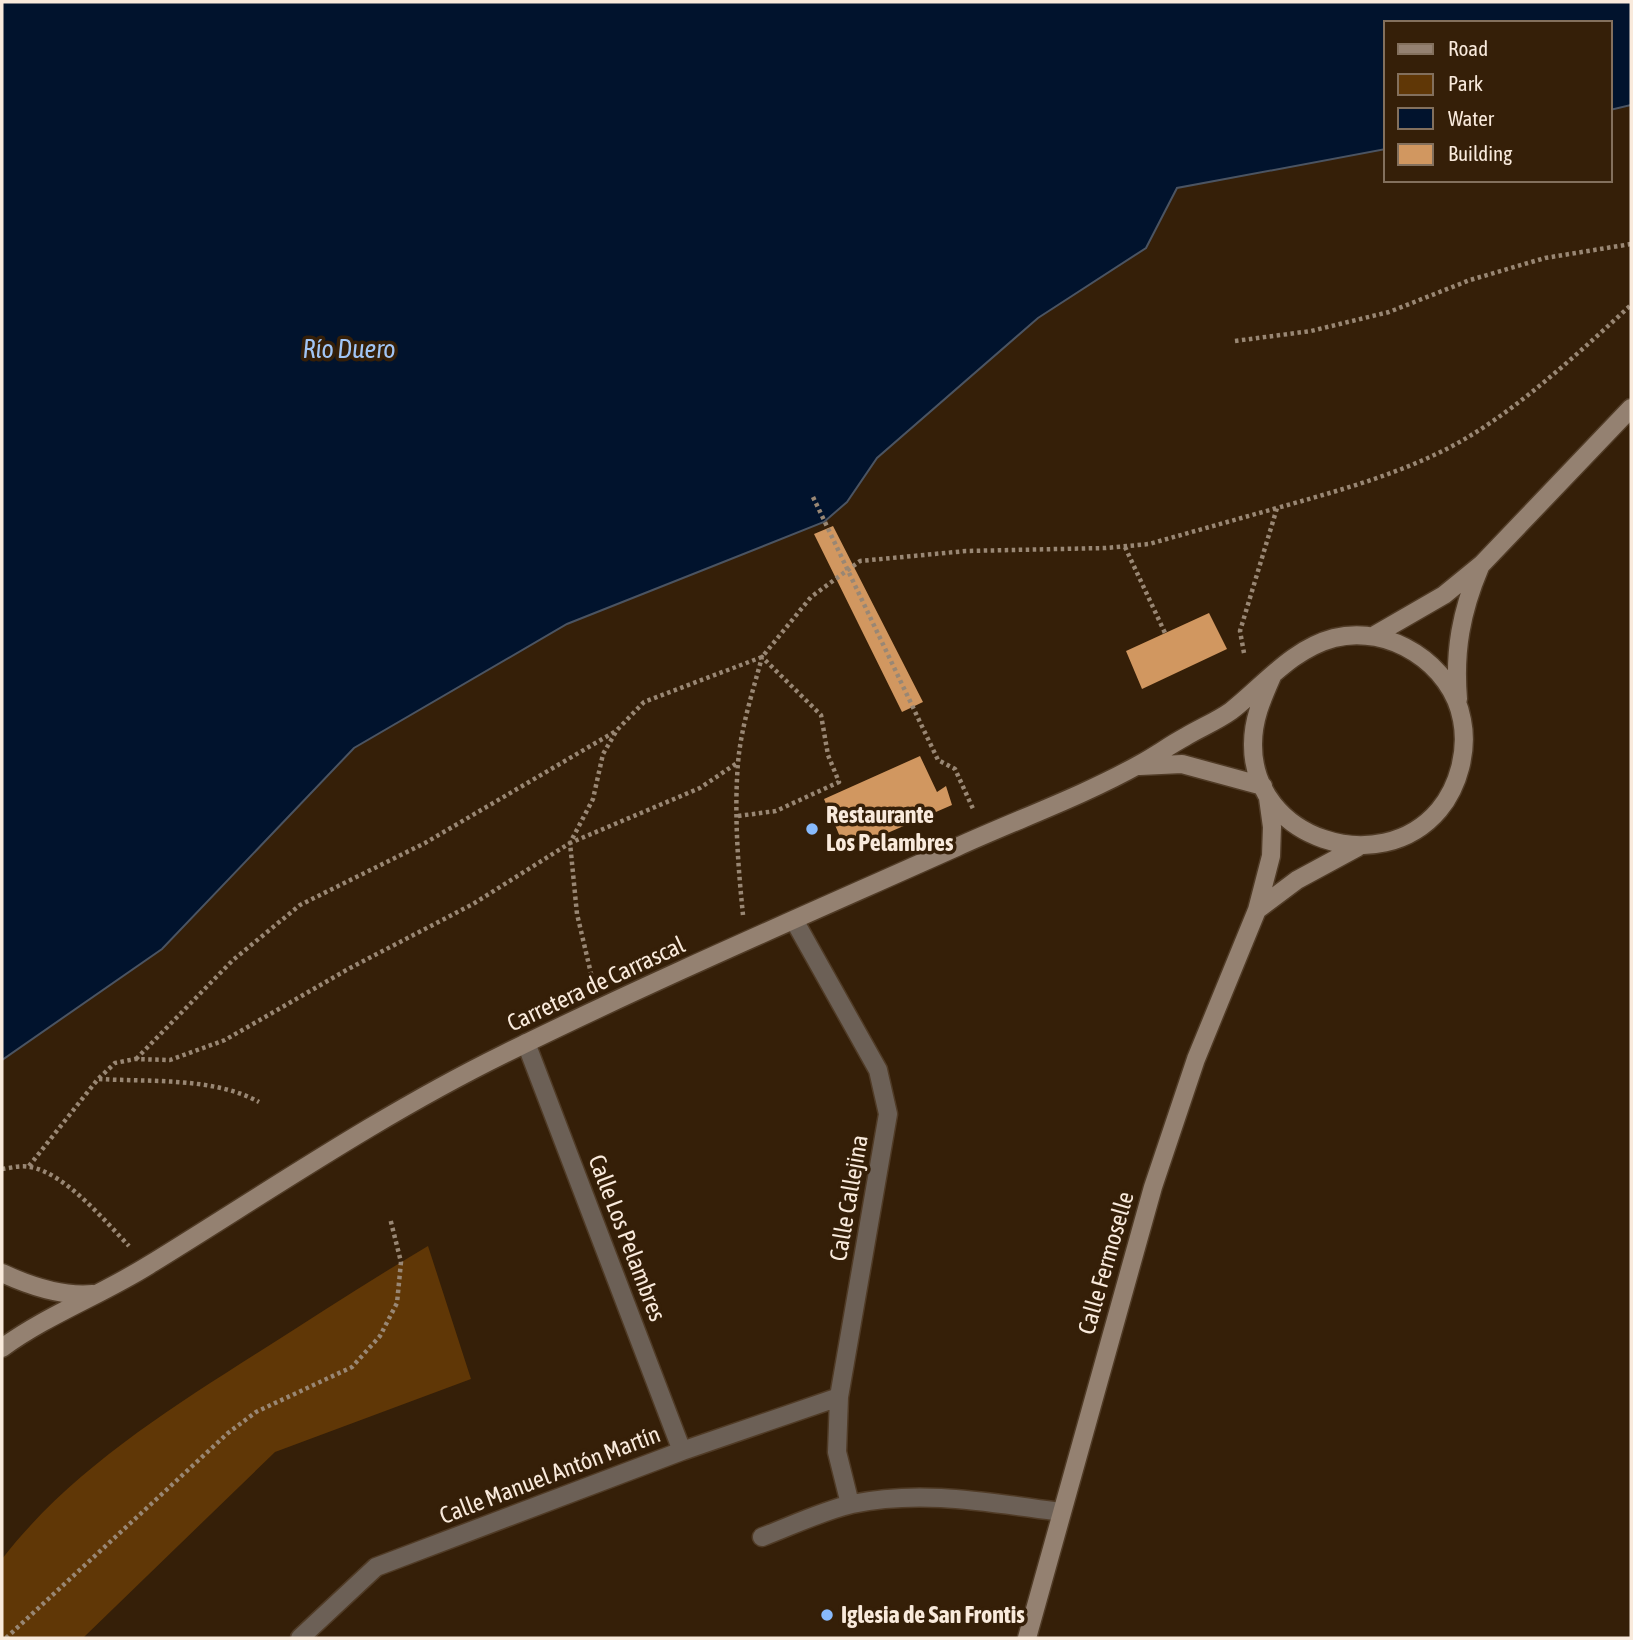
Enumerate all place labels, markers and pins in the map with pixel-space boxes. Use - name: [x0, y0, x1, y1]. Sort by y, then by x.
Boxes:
- place label: Restaurante Los Pelambres: [826, 801, 954, 856]
- marker: Restaurante Los Pelambres: [804, 821, 820, 837]
- place label: Iglesia de San Frontis: [841, 1601, 1025, 1628]
- marker: Iglesia de San Frontis: [819, 1607, 835, 1623]

